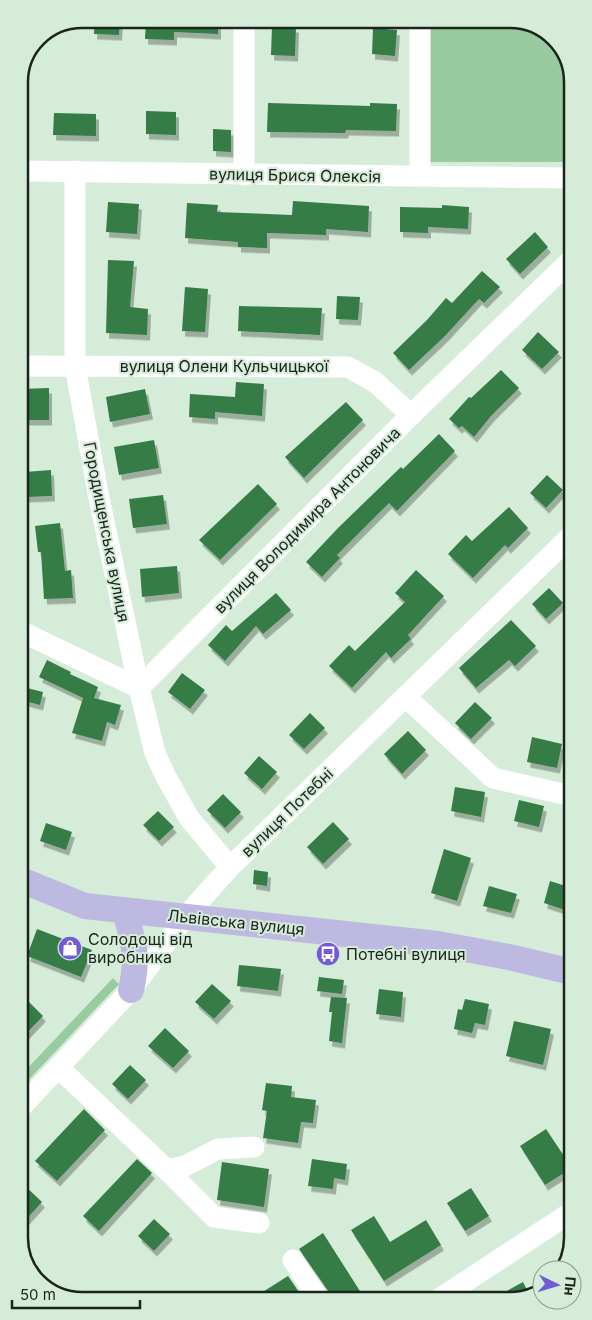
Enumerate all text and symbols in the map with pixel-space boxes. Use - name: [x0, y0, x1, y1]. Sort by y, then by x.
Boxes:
- street label: вулиця Брися Олексія: [209, 164, 381, 186]
- street label: вулиця Олени Кульчицької: [120, 356, 329, 376]
- street label: вулиця Володимира Антоновича: [210, 423, 404, 617]
- street label: Городищенська вулиця: [80, 440, 134, 624]
- street label: вулиця Потебні: [237, 763, 337, 861]
- street label: Львівська вулиця: [167, 905, 305, 939]
- place label: Солодощі від виробника: [88, 929, 192, 967]
- shop icon: Солодощі від виробника: [57, 935, 83, 961]
- bus stop icon: Потебні вулиця: [315, 941, 341, 967]
- place label: Потебні вулиця: [346, 944, 466, 964]
- north arrow: [532, 1260, 582, 1310]
- text: Пн: [561, 1276, 580, 1296]
- scale bar: [12, 1278, 140, 1310]
- text: 50 m: [20, 1285, 56, 1304]

